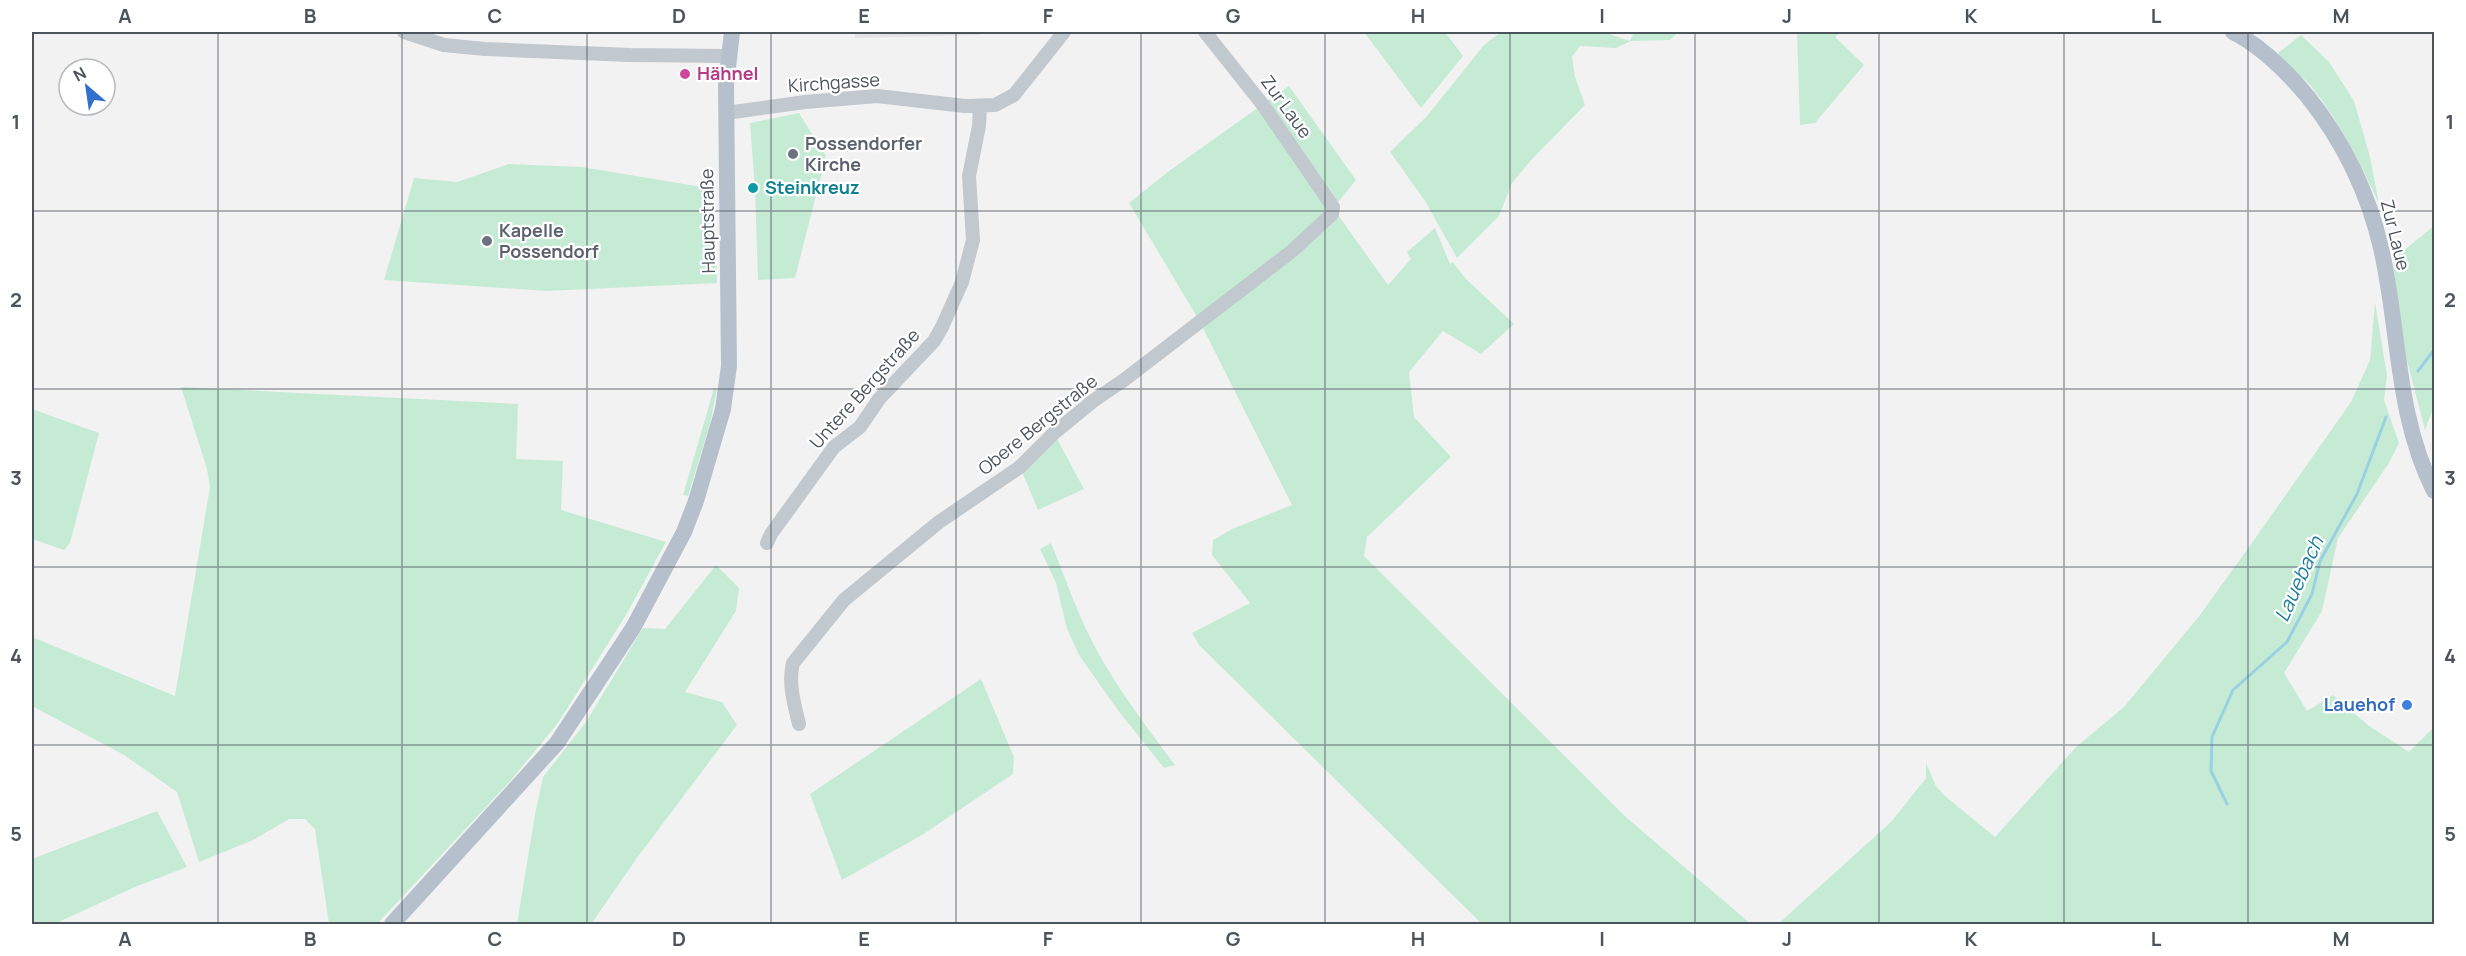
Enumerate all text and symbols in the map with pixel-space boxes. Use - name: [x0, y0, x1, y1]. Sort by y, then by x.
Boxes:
- text: A: [118, 2, 132, 29]
- text: B: [304, 2, 317, 29]
- text: C: [488, 2, 502, 29]
- text: D: [672, 2, 686, 29]
- text: E: [858, 2, 870, 29]
- text: F: [1043, 2, 1054, 29]
- text: G: [1226, 2, 1241, 29]
- text: H: [1411, 2, 1425, 29]
- text: I: [1599, 2, 1605, 29]
- text: J: [1782, 2, 1792, 29]
- text: K: [1965, 2, 1978, 29]
- text: L: [2151, 2, 2162, 29]
- text: M: [2332, 2, 2350, 29]
- north arrow: [57, 57, 117, 117]
- text: N: [69, 61, 90, 86]
- place label: Hähnel: [697, 61, 759, 85]
- marker: Hähnel: [678, 67, 692, 81]
- street label: Kirchgasse: [787, 67, 881, 97]
- street label: Zur Laue: [1256, 70, 1318, 143]
- text: 1: [12, 108, 20, 135]
- text: 1: [2446, 108, 2454, 135]
- place label: Possendorfer Kirche: [805, 131, 922, 176]
- marker: Possendorfer Kirche: [786, 147, 800, 161]
- street label: Hauptstraße: [694, 168, 720, 274]
- place label: Steinkreuz: [765, 175, 860, 199]
- marker: Steinkreuz: [746, 181, 760, 195]
- street label: Zur Laue: [2376, 197, 2416, 273]
- place label: Kapelle Possendorf: [499, 218, 599, 263]
- marker: Kapelle Possendorf: [480, 234, 494, 248]
- text: 2: [10, 286, 22, 313]
- text: 2: [2444, 286, 2456, 313]
- street label: Untere Bergstraße: [804, 323, 925, 453]
- street label: Obere Bergstraße: [973, 369, 1102, 480]
- text: 3: [10, 464, 22, 491]
- text: 3: [2444, 464, 2456, 491]
- water label: Lauebach: [2268, 531, 2330, 626]
- text: 4: [10, 642, 22, 669]
- text: 4: [2444, 642, 2456, 669]
- place label: Lauehof: [2324, 692, 2395, 716]
- marker: Lauehof: [2400, 698, 2414, 712]
- text: 5: [10, 820, 22, 847]
- text: 5: [2444, 820, 2456, 847]
- text: A: [118, 925, 132, 952]
- text: B: [304, 925, 317, 952]
- text: C: [488, 925, 502, 952]
- text: D: [672, 925, 686, 952]
- text: E: [858, 925, 870, 952]
- text: F: [1043, 925, 1054, 952]
- text: G: [1226, 925, 1241, 952]
- text: H: [1411, 925, 1425, 952]
- text: I: [1599, 925, 1605, 952]
- text: J: [1782, 925, 1792, 952]
- text: K: [1965, 925, 1978, 952]
- text: L: [2151, 925, 2162, 952]
- text: M: [2332, 925, 2350, 952]

